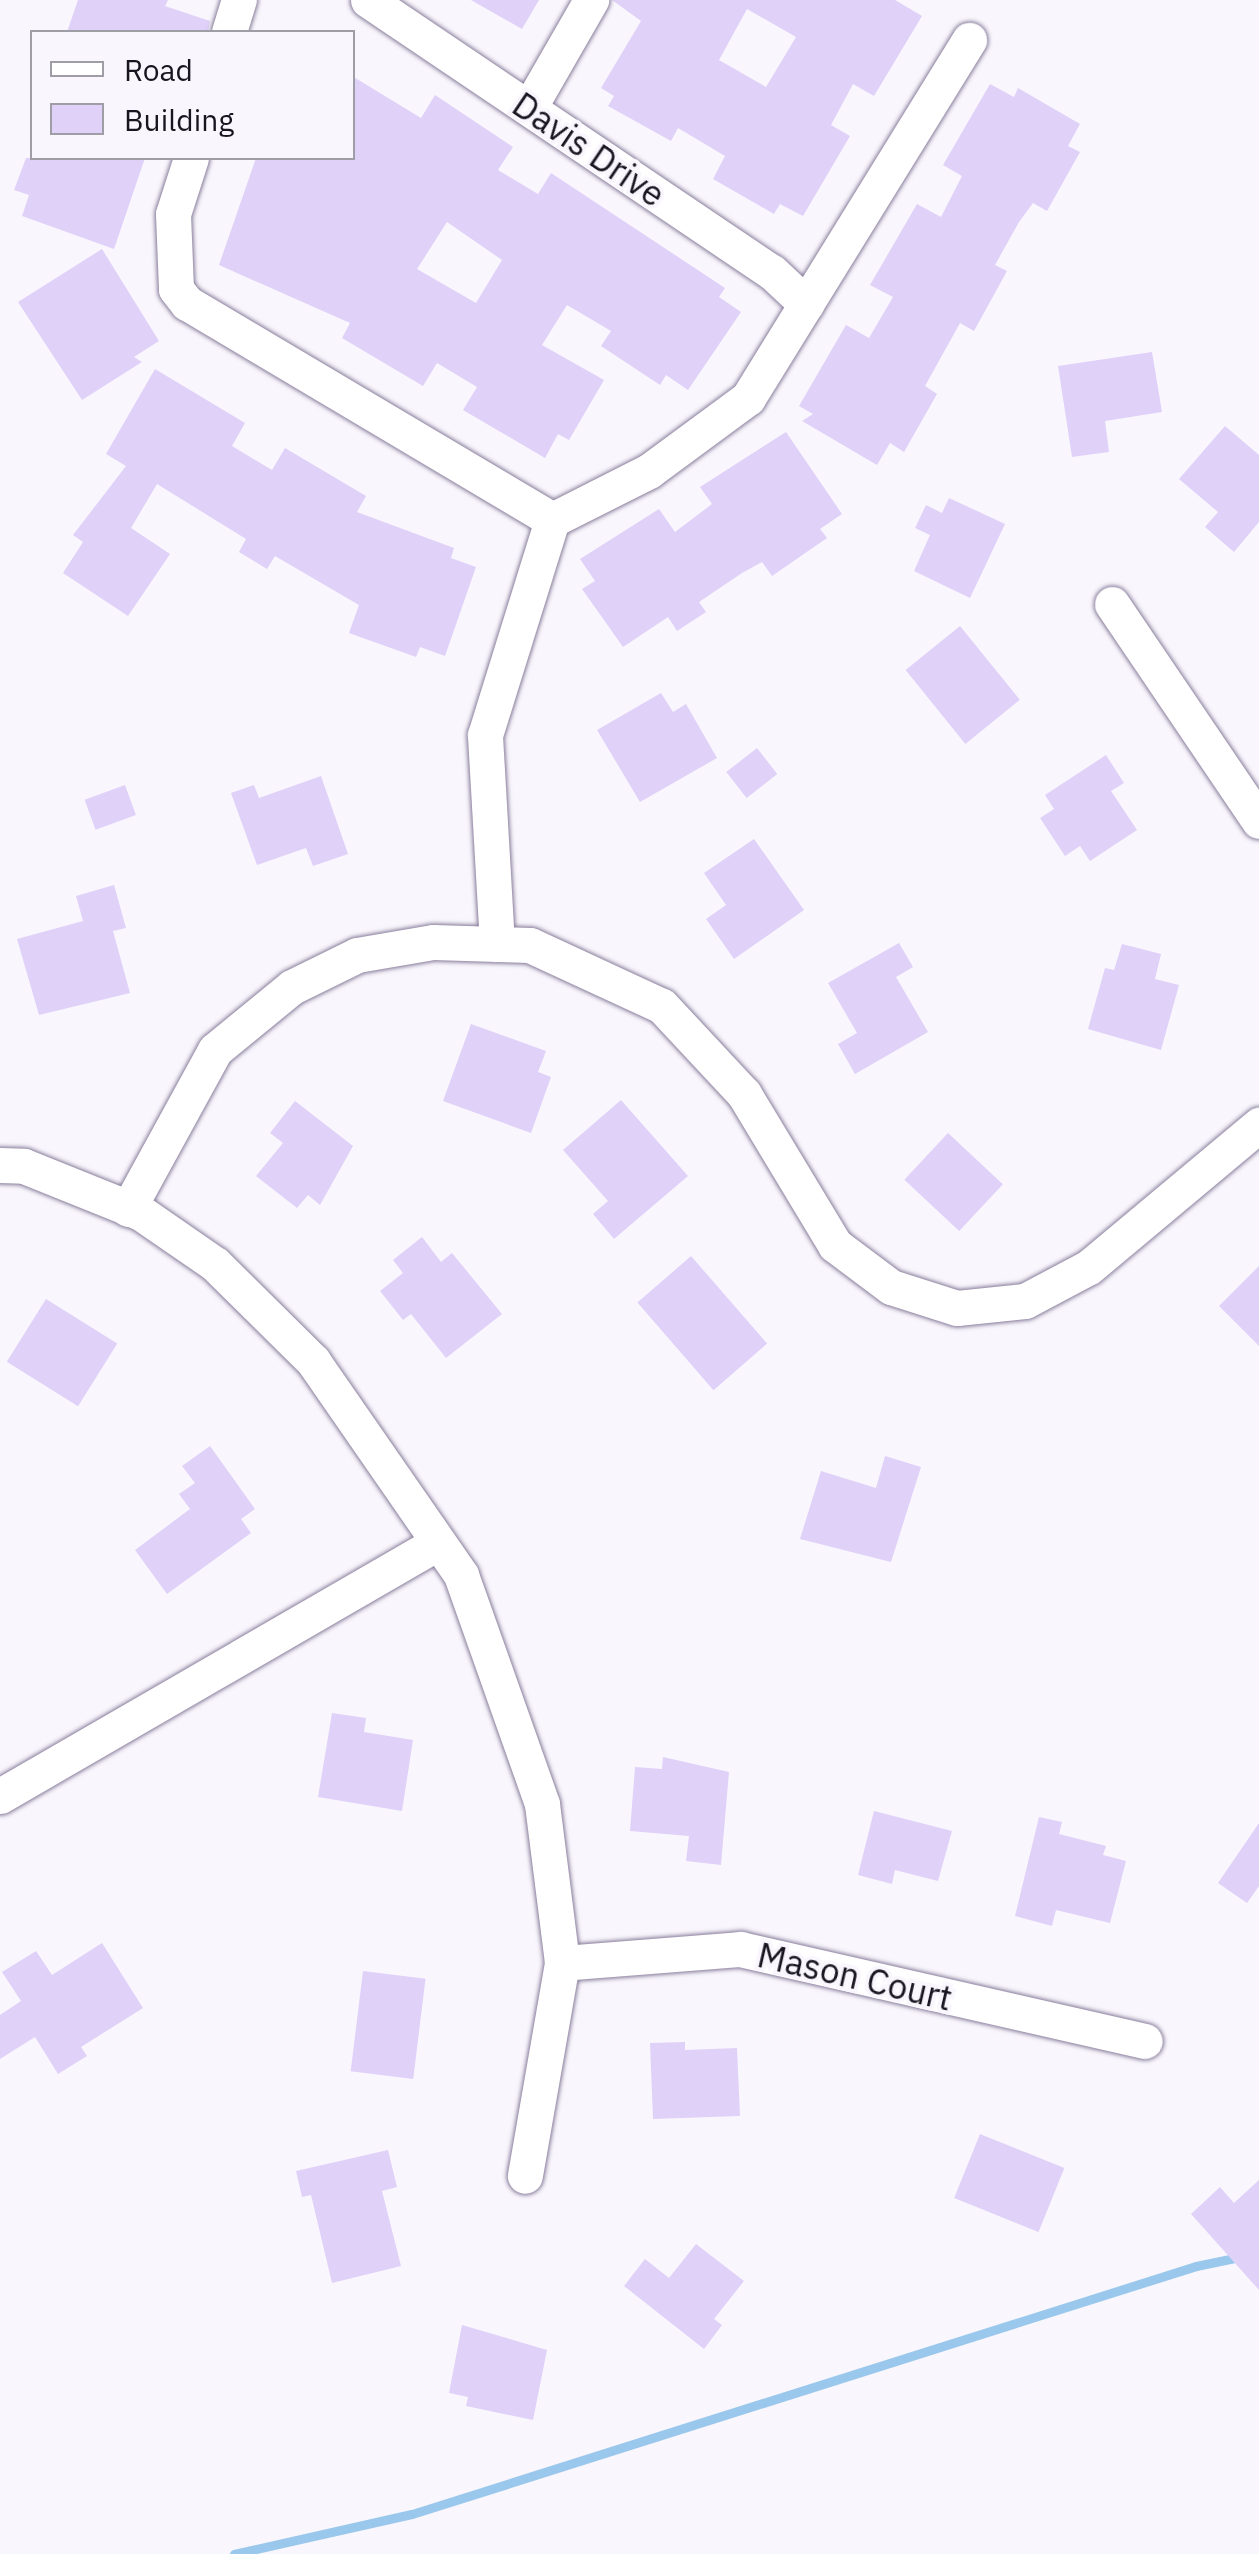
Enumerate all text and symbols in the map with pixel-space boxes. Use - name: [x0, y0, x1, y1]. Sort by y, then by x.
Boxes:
- legend: [30, 30, 355, 160]
- text: Road: [124, 50, 193, 89]
- street label: Davis Drive: [505, 83, 673, 215]
- text: Building: [124, 100, 234, 139]
- street label: Mason Court: [754, 1933, 956, 2019]

